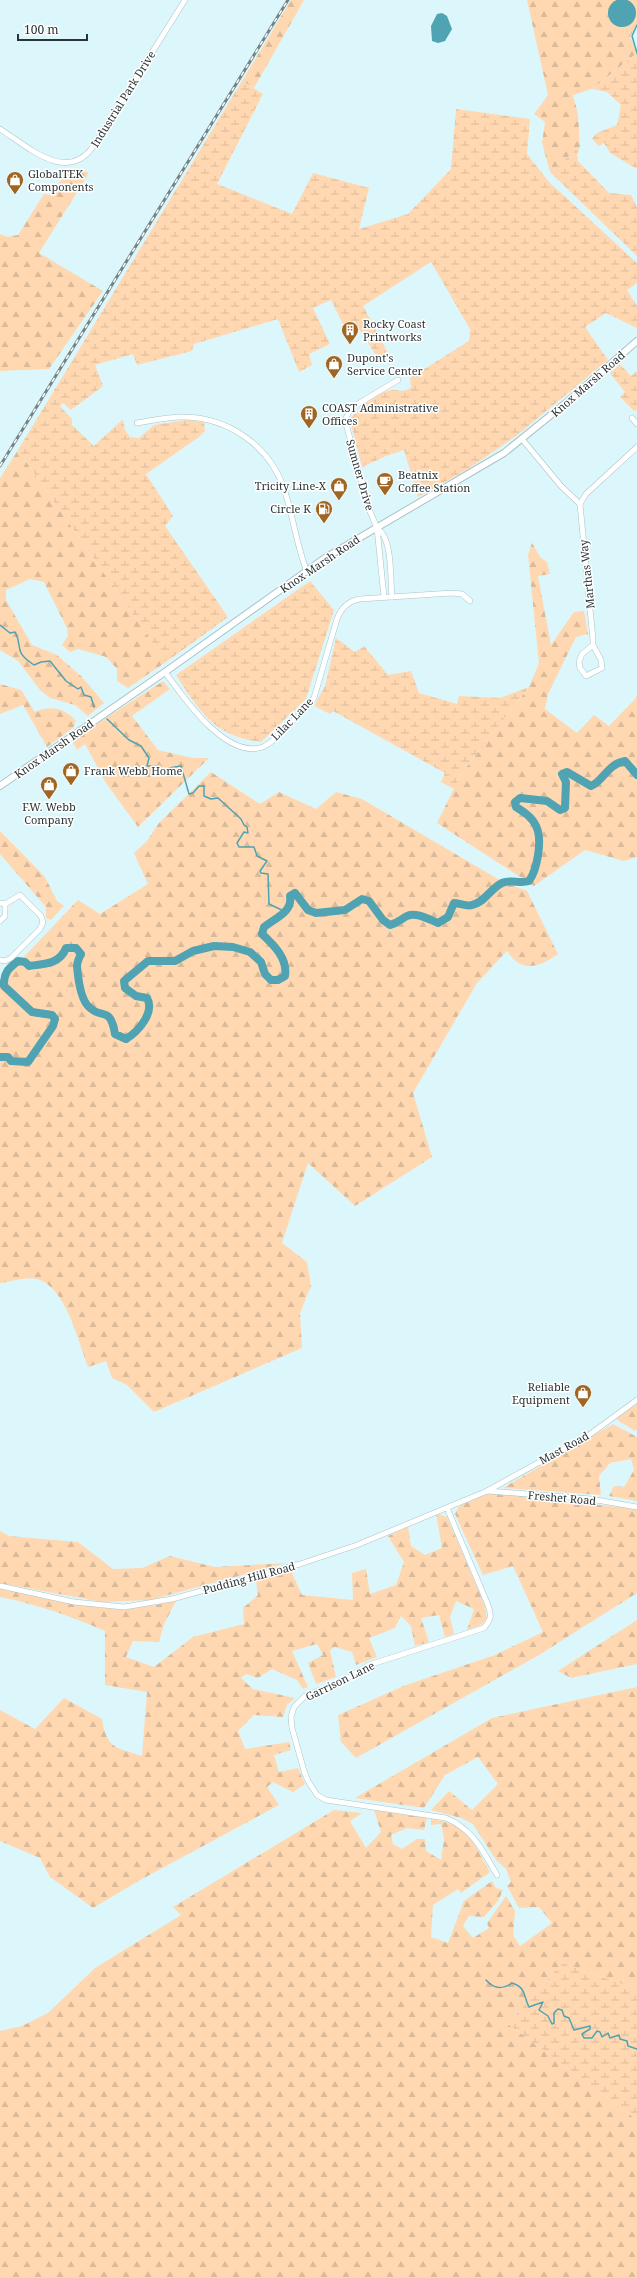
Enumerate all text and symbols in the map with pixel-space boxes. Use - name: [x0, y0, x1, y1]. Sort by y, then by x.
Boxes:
- scale bar: [18, 16, 87, 42]
- text: 100 m: [24, 21, 59, 38]
- street label: Industrial Park Drive: [87, 48, 158, 150]
- place label: GlobalTEK Components: [28, 166, 94, 194]
- shop icon: GlobalTEK Components: [5, 170, 25, 195]
- place label: Rocky Coast Printworks: [363, 316, 426, 344]
- building icon: Rocky Coast Printworks: [340, 320, 360, 345]
- street label: Knox Marsh Road: [548, 347, 628, 420]
- place label: Dupont's Service Center: [347, 350, 424, 378]
- shop icon: Dupont's Service Center: [324, 354, 344, 379]
- place label: COAST Administrative Offices: [322, 400, 438, 428]
- building icon: COAST Administrative Offices: [299, 404, 319, 429]
- street label: Sumner Drive: [343, 438, 378, 512]
- place label: Beatnix Coffee Station: [398, 467, 470, 495]
- cafe icon: Beatnix Coffee Station: [375, 471, 395, 496]
- shop icon: Tricity Line-X: [329, 476, 349, 501]
- place label: Tricity Line-X: [255, 478, 327, 493]
- fuel station icon: Circle K: [314, 499, 334, 524]
- place label: Circle K: [270, 501, 311, 516]
- street label: Knox Marsh Road: [277, 531, 363, 596]
- street label: Marthas Way: [575, 538, 598, 609]
- street label: Lilac Lane: [267, 694, 316, 743]
- street label: Knox Marsh Road: [11, 716, 96, 782]
- shop icon: Frank Webb Home: [61, 761, 81, 786]
- place label: Frank Webb Home: [84, 763, 183, 778]
- shop icon: F.W. Webb Company: [39, 775, 59, 800]
- place label: F.W. Webb Company: [22, 799, 76, 827]
- place label: Reliable Equipment: [512, 1379, 570, 1407]
- shop icon: Reliable Equipment: [573, 1383, 593, 1408]
- street label: Mast Road: [536, 1428, 592, 1467]
- street label: Freshet Road: [527, 1487, 597, 1508]
- street label: Pudding Hill Road: [201, 1558, 297, 1597]
- street label: Garrison Lane: [303, 1657, 377, 1704]

